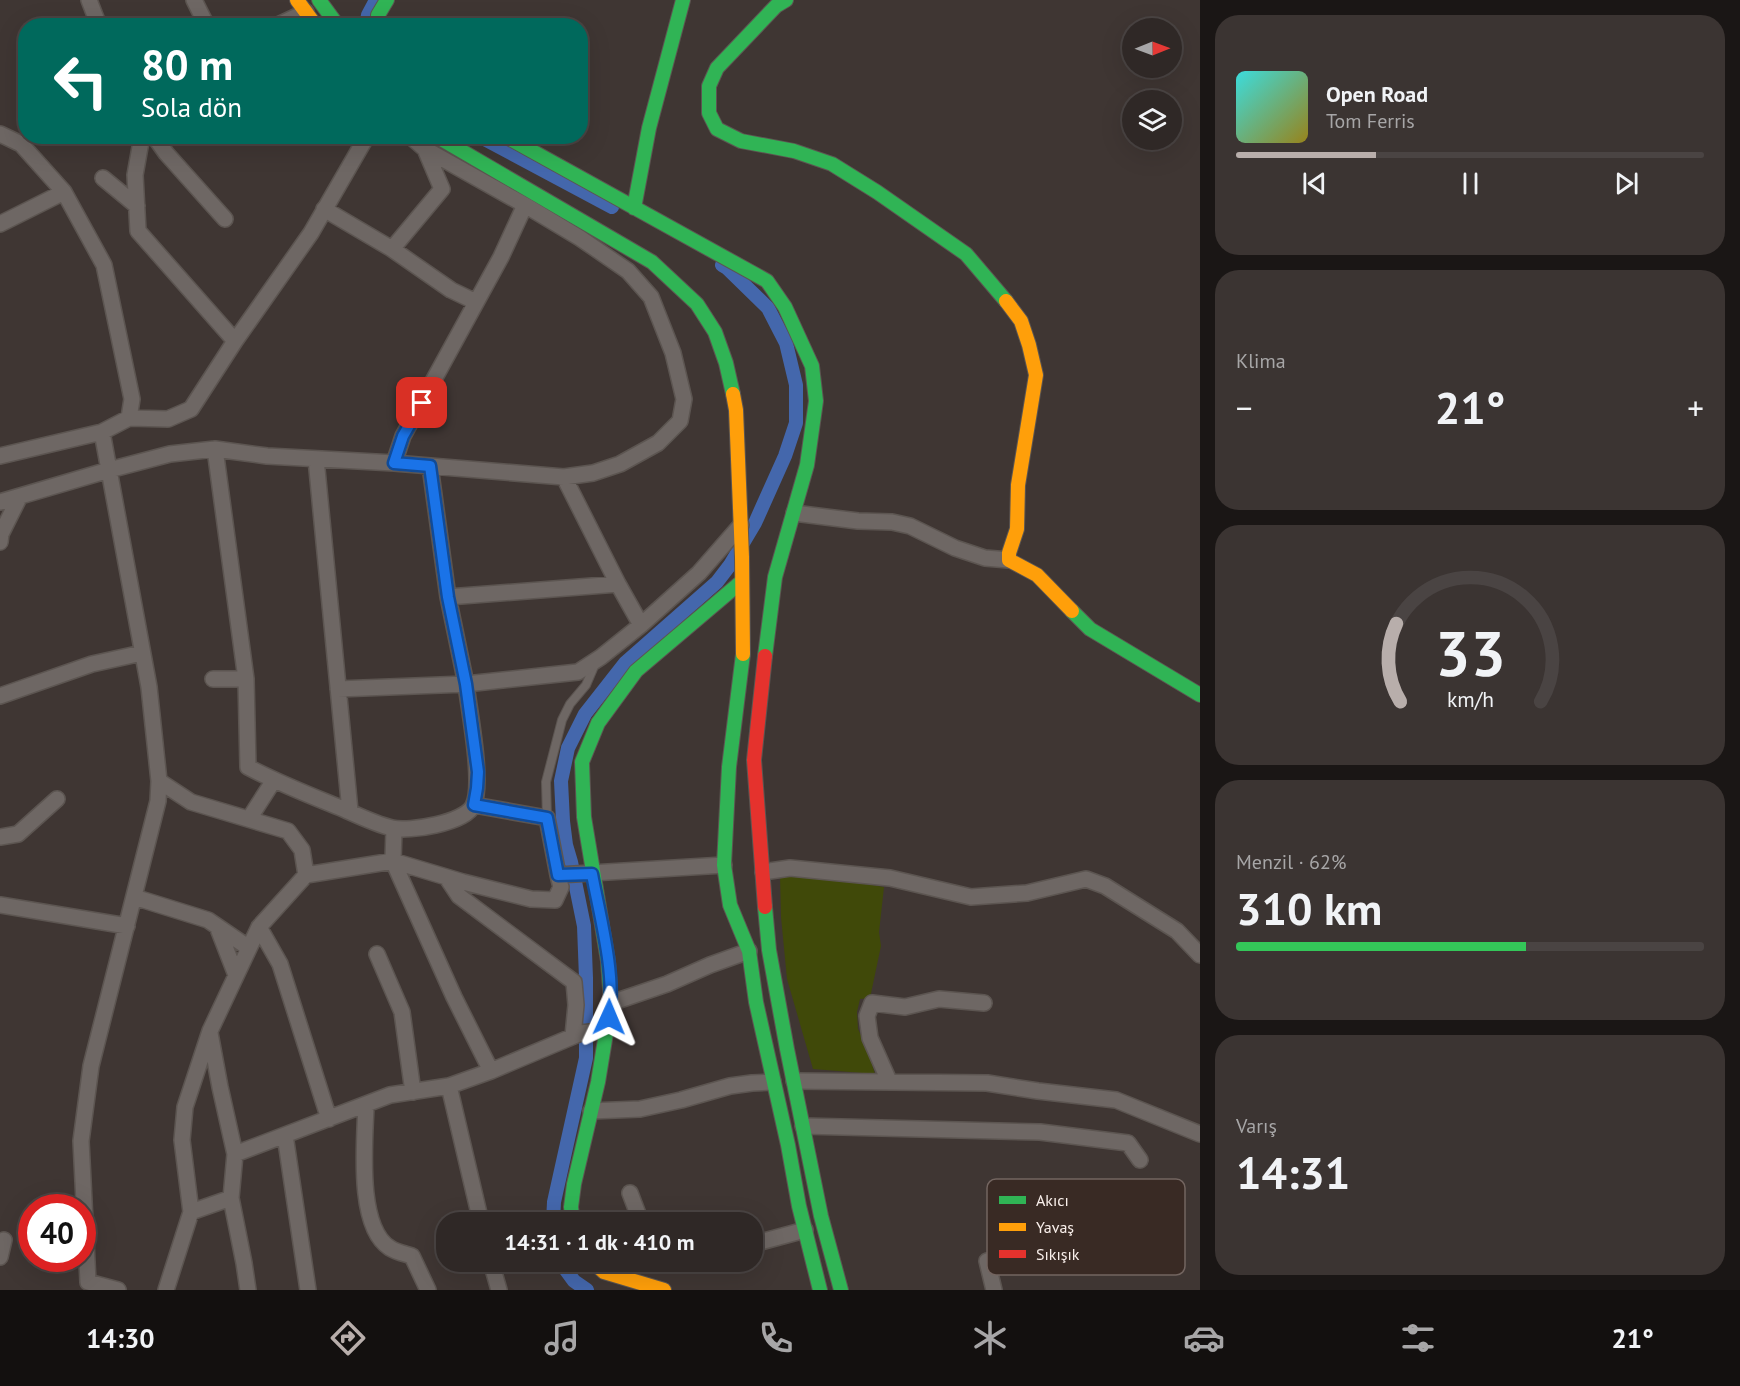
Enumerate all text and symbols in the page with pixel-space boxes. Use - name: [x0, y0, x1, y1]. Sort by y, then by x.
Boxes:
- north arrow: [1122, 18, 1182, 78]
- map controls: [1122, 18, 1182, 150]
- text: 80 m: [141, 37, 233, 92]
- icon: left: [42, 42, 120, 120]
- text: Open Road: [1326, 80, 1428, 108]
- text: Sola dön: [141, 90, 242, 124]
- button: layers: [1122, 90, 1182, 150]
- text: Tom Ferris: [1326, 108, 1415, 134]
- icon: previous: [1298, 167, 1331, 200]
- icon: pause: [1454, 167, 1487, 200]
- icon: next: [1610, 167, 1643, 200]
- text: Klima: [1236, 348, 1286, 374]
- pin: [396, 377, 447, 428]
- text: 21°: [1435, 378, 1505, 436]
- icon: arrive: [405, 386, 438, 419]
- text: −: [1236, 386, 1253, 429]
- text: +: [1687, 386, 1704, 429]
- text: 33: [1435, 612, 1505, 693]
- text: km/h: [1446, 685, 1493, 713]
- text: Menzil · 62%: [1236, 849, 1346, 875]
- text: 310 km: [1236, 879, 1382, 937]
- position arrow: [577, 985, 641, 1049]
- text: Varış: [1236, 1113, 1277, 1139]
- text: 14:31: [1236, 1143, 1350, 1201]
- legend: [987, 1179, 1185, 1275]
- text: Akıcı: [1036, 1190, 1069, 1210]
- speed limit sign: 40: [18, 1194, 96, 1272]
- text: Yavaş: [1036, 1217, 1074, 1237]
- text: 14:31 · 1 dk · 410 m: [505, 1228, 694, 1256]
- text: Sıkışık: [1036, 1244, 1080, 1264]
- icon: directions: [327, 1317, 369, 1359]
- icon: music: [541, 1317, 583, 1359]
- icon: phone: [755, 1317, 797, 1359]
- icon: climate: [969, 1317, 1011, 1359]
- icon: car: [1183, 1317, 1225, 1359]
- icon: filters: [1397, 1317, 1439, 1359]
- text: 14:30: [86, 1321, 155, 1355]
- text: 21°: [1611, 1321, 1654, 1355]

